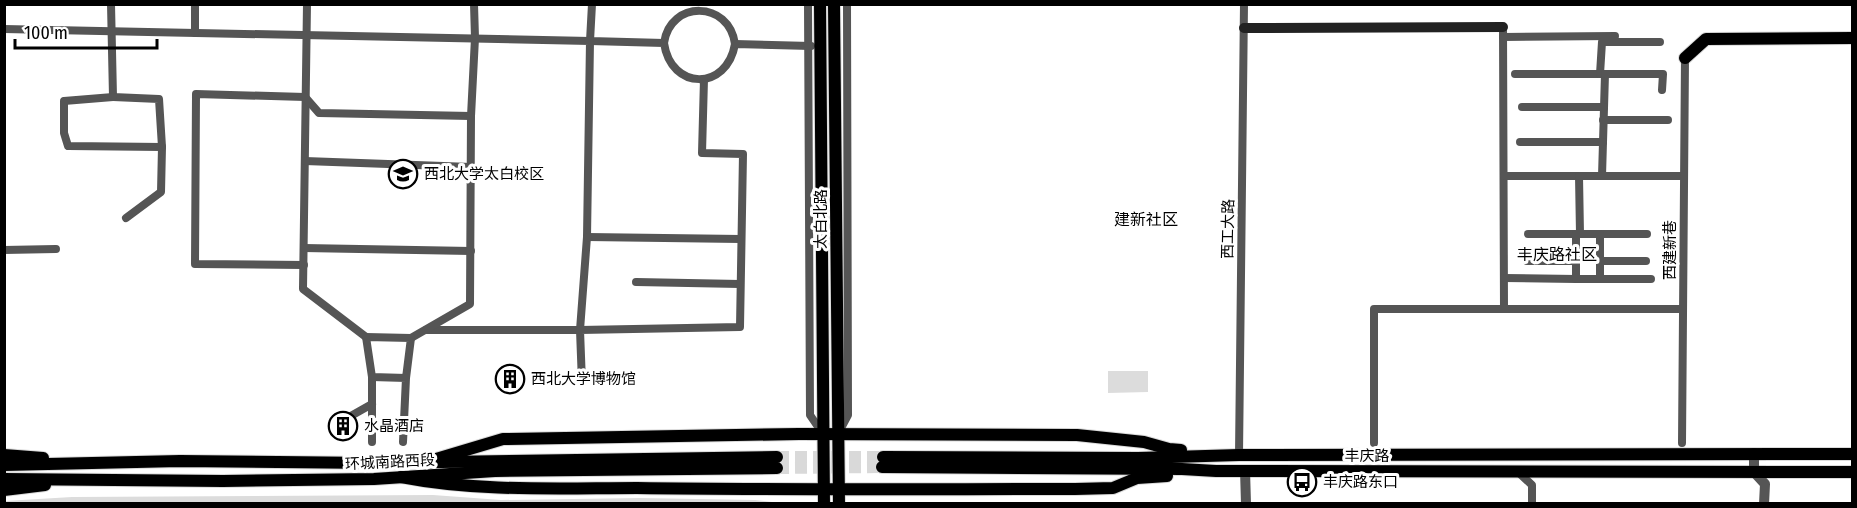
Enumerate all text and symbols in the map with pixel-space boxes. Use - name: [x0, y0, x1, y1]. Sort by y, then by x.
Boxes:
- scale bar: [15, 12, 158, 50]
- text: 100 m: [24, 22, 68, 44]
- school or university icon: 西北大学太白校区: [387, 158, 419, 190]
- place label: 西北大学太白校区: [424, 165, 544, 183]
- street label: 太白北路: [812, 189, 830, 249]
- street label: 西工大路: [1218, 199, 1238, 259]
- district label: 建新社区: [1114, 210, 1178, 229]
- street label: 西建新巷: [1661, 220, 1679, 280]
- district label: 丰庆路社区: [1517, 245, 1597, 264]
- building icon: 西北大学博物馆: [494, 363, 526, 395]
- place label: 西北大学博物馆: [531, 370, 636, 388]
- building icon: 水晶酒店: [327, 410, 359, 442]
- place label: 水晶酒店: [364, 417, 424, 435]
- street label: 丰庆路: [1344, 447, 1390, 465]
- street label: 环城南路西段: [345, 451, 435, 473]
- bus stop icon: 丰庆路东口: [1286, 466, 1318, 498]
- place label: 丰庆路东口: [1323, 473, 1398, 491]

